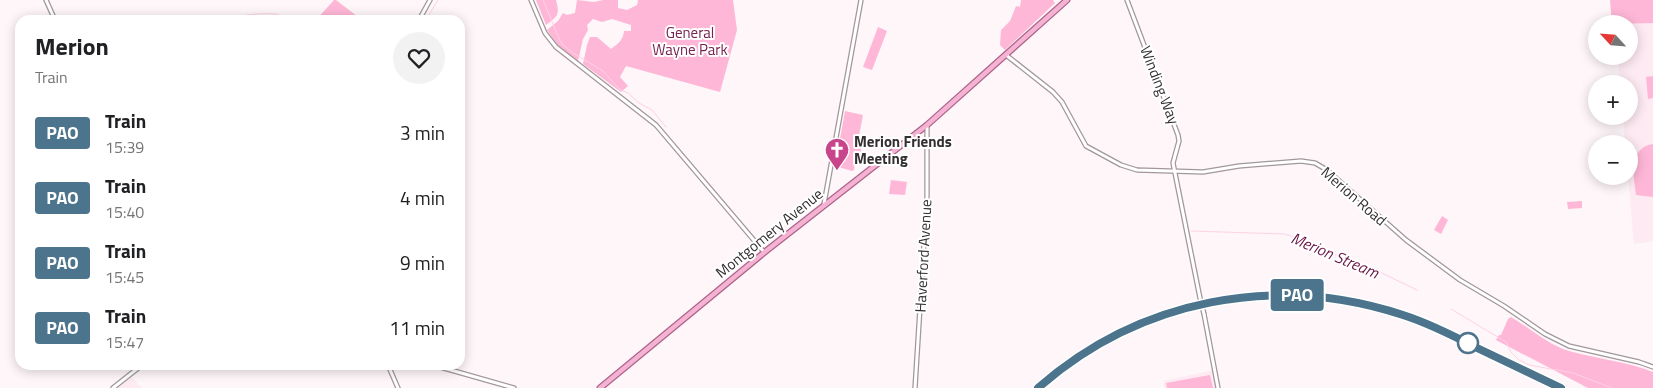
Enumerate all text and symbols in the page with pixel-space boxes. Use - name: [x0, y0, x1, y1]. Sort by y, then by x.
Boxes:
- north arrow: [1588, 15, 1638, 65]
- map controls: [1588, 15, 1638, 185]
- park label: General Wayne Park: [652, 21, 728, 61]
- text: Merion: [35, 28, 109, 64]
- button: heart: [393, 32, 445, 84]
- street label: Winding Way: [1134, 42, 1186, 128]
- text: Train: [35, 65, 68, 89]
- button: +: [1588, 75, 1638, 125]
- text: Train: [105, 106, 146, 135]
- text: 3 min: [400, 118, 445, 147]
- text: PAO: [46, 119, 79, 146]
- place label: Merion Friends Meeting: [854, 130, 952, 170]
- text: 15:39: [105, 135, 144, 159]
- button: −: [1588, 135, 1638, 185]
- church icon: Merion Friends Meeting: [824, 137, 850, 171]
- street label: Merion Road: [1316, 161, 1392, 231]
- text: Train: [105, 171, 146, 200]
- street label: Montgomery Avenue: [710, 182, 828, 284]
- text: 4 min: [400, 183, 445, 212]
- text: PAO: [46, 184, 79, 211]
- street label: Haverford Avenue: [909, 199, 937, 313]
- text: 15:40: [105, 200, 144, 224]
- water label: Merion Stream: [1287, 226, 1383, 284]
- text: Train: [105, 236, 146, 265]
- text: 9 min: [400, 248, 445, 277]
- text: PAO: [46, 249, 79, 276]
- text: 15:45: [105, 265, 144, 289]
- line badge: PAO: [1268, 279, 1326, 311]
- text: PAO: [1281, 281, 1313, 308]
- text: Train: [105, 301, 146, 330]
- text: 11 min: [389, 313, 445, 342]
- text: PAO: [46, 314, 79, 341]
- text: 15:47: [105, 330, 144, 354]
- unlabelled marker: [1457, 332, 1479, 354]

